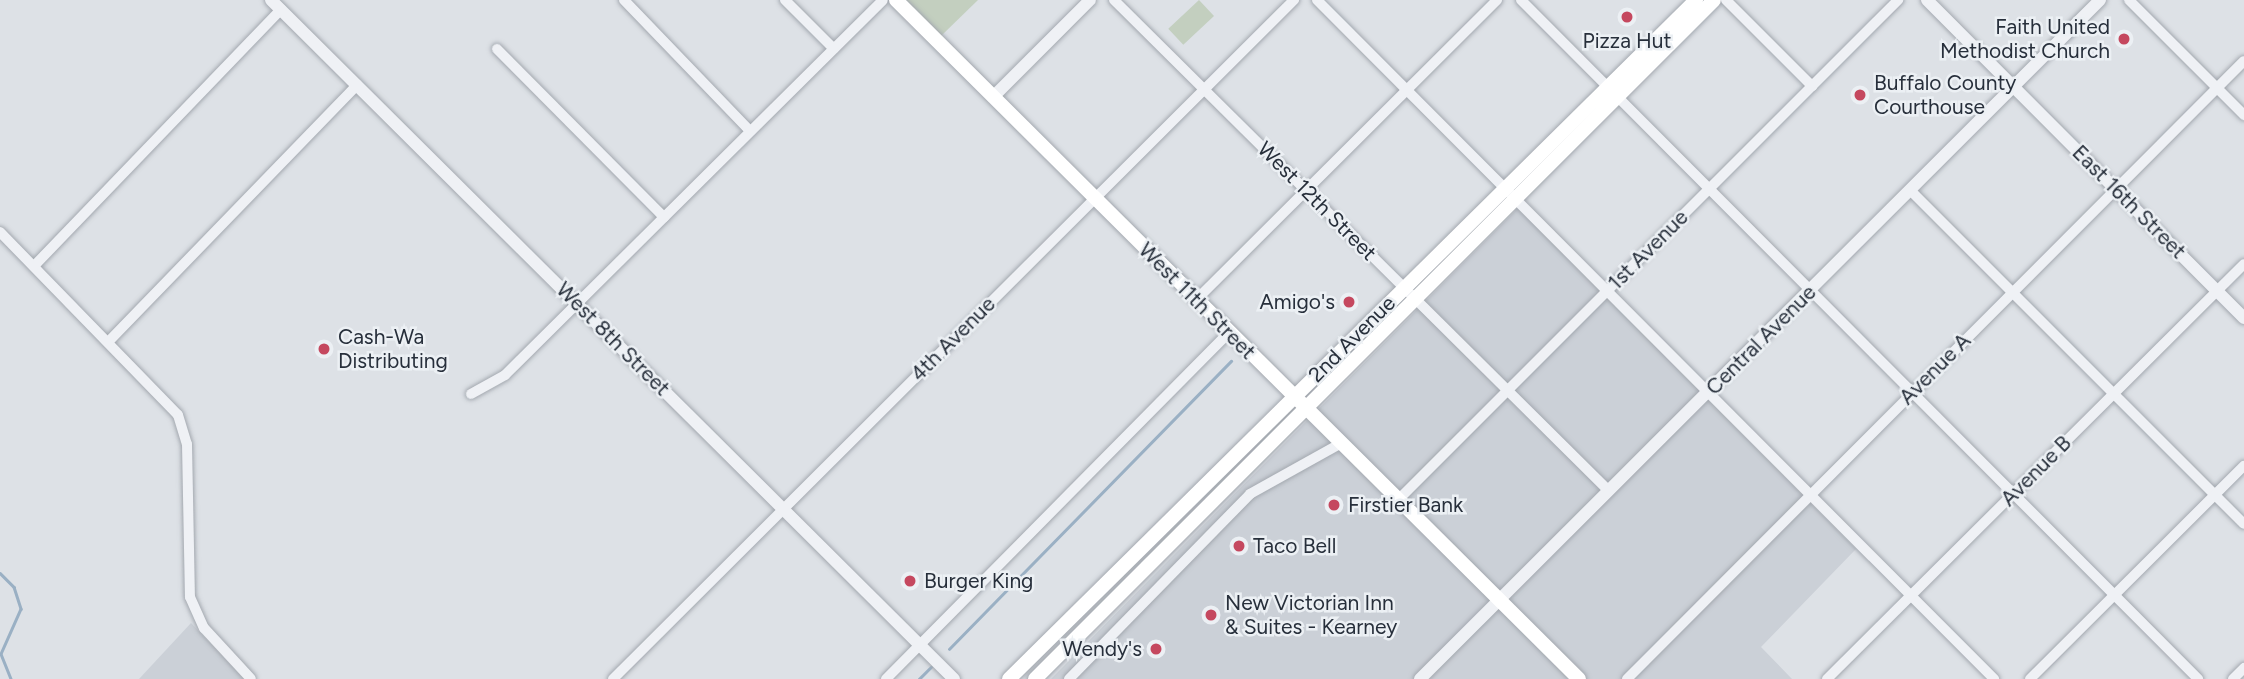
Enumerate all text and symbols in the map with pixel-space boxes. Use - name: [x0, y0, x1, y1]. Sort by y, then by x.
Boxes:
- marker: Pizza Hut: [1619, 9, 1635, 25]
- place label: Faith United Methodist Church: [1940, 14, 2110, 64]
- place label: Pizza Hut: [1583, 28, 1671, 54]
- marker: Faith United Methodist Church: [2116, 31, 2132, 47]
- place label: Buffalo County Courthouse: [1874, 70, 2016, 120]
- marker: Buffalo County Courthouse: [1852, 87, 1868, 103]
- street label: West 12th Street: [1252, 136, 1382, 266]
- street label: East 16th Street: [2067, 140, 2191, 264]
- street label: 1st Avenue: [1603, 205, 1693, 295]
- street label: West 11th Street: [1133, 237, 1261, 365]
- street label: West 8th Street: [551, 277, 675, 401]
- street label: Central Avenue: [1701, 280, 1821, 400]
- place label: Amigo's: [1260, 289, 1335, 315]
- street label: 2nd Avenue: [1304, 291, 1400, 387]
- street label: 4th Avenue: [906, 292, 1000, 386]
- marker: Amigo's: [1341, 294, 1357, 310]
- place label: Cash-Wa Distributing: [338, 324, 448, 374]
- street label: Avenue A: [1894, 328, 1976, 410]
- marker: Cash-Wa Distributing: [316, 341, 332, 357]
- street label: Avenue B: [1996, 431, 2076, 511]
- place label: Firstier Bank: [1348, 492, 1463, 518]
- marker: Firstier Bank: [1326, 497, 1342, 513]
- place label: Taco Bell: [1253, 533, 1336, 559]
- marker: Taco Bell: [1231, 538, 1247, 554]
- place label: Burger King: [924, 568, 1033, 594]
- marker: Burger King: [902, 573, 918, 589]
- place label: New Victorian Inn & Suites - Kearney: [1225, 590, 1397, 640]
- marker: New Victorian Inn & Suites - Kearney: [1203, 607, 1219, 623]
- place label: Wendy's: [1062, 636, 1142, 662]
- marker: Wendy's: [1148, 641, 1164, 657]

